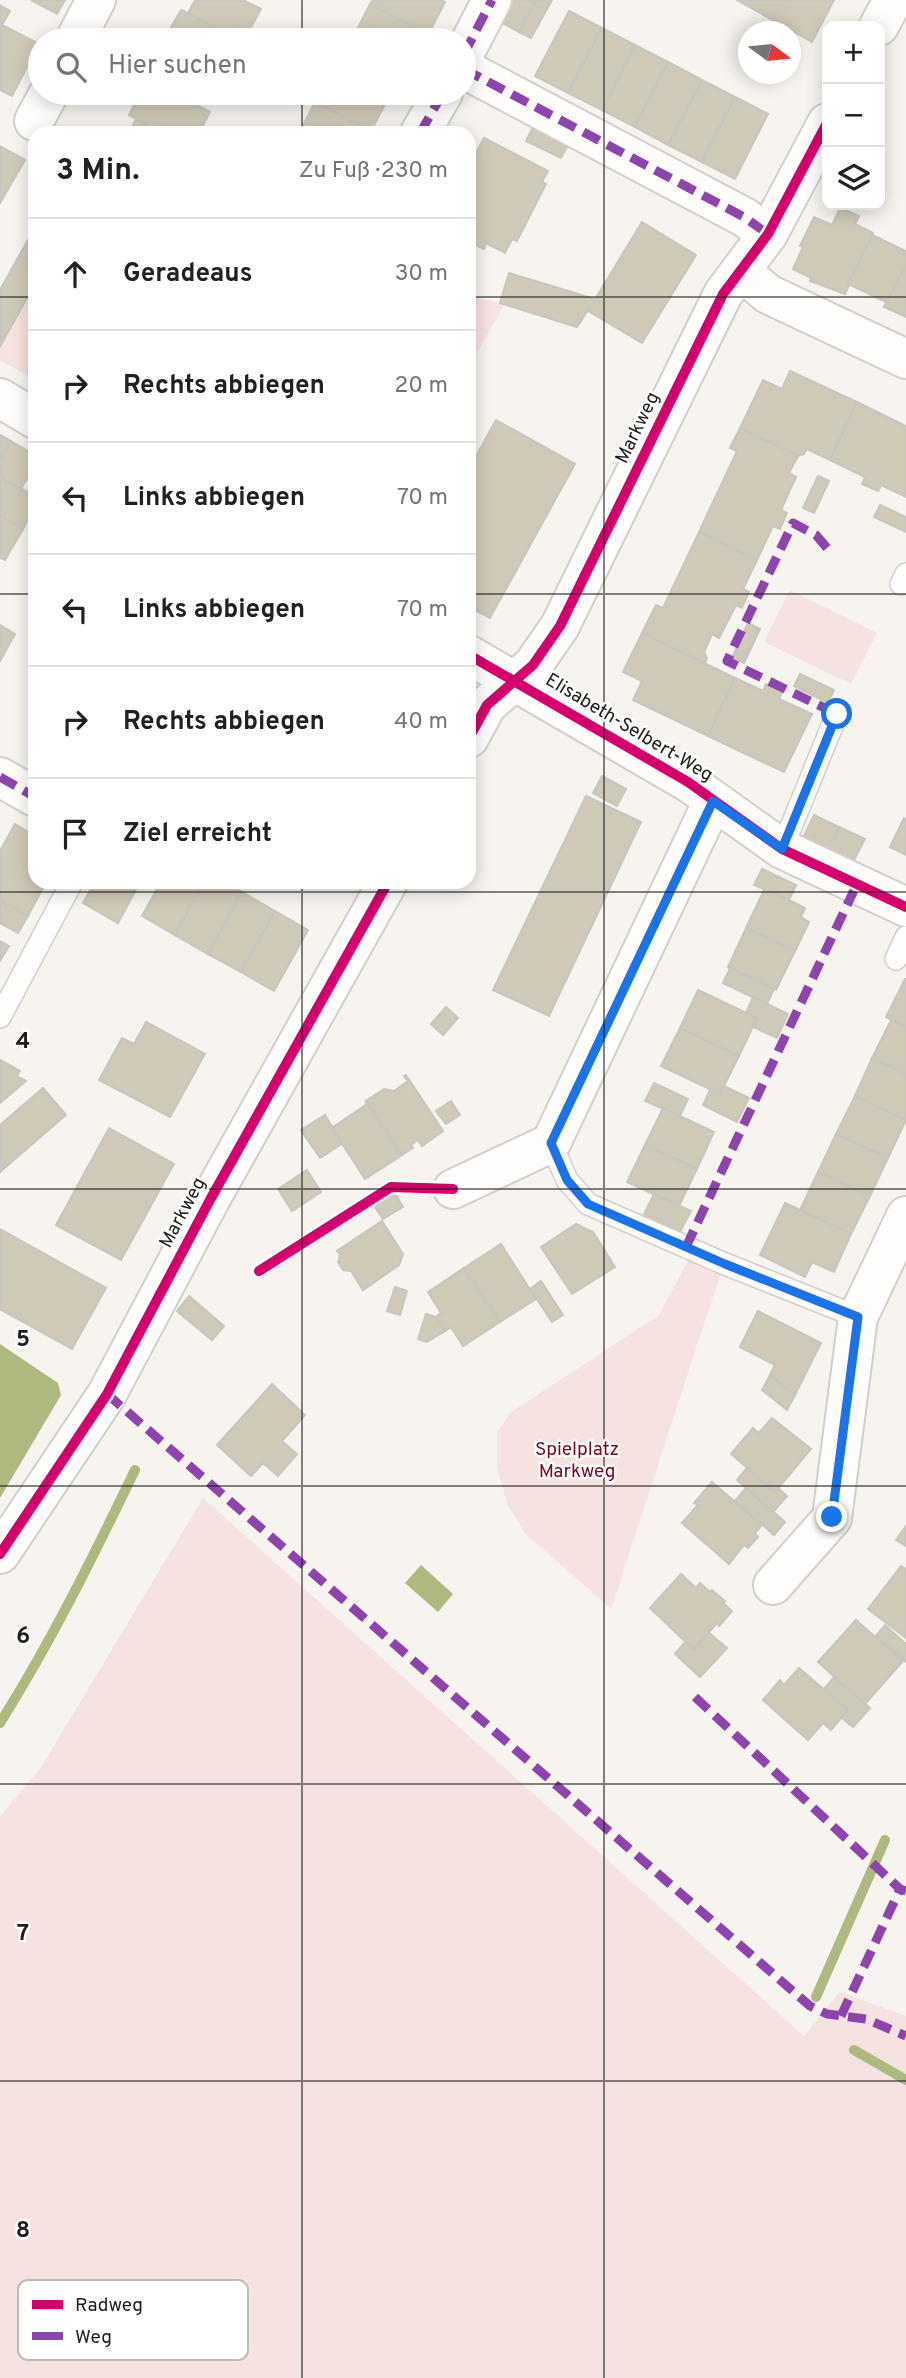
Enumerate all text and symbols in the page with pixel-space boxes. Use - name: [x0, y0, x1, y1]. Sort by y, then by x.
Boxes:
- north arrow: [738, 21, 801, 84]
- map controls: [822, 21, 885, 210]
- button: +: [822, 21, 885, 84]
- search box: [28, 28, 476, 105]
- icon: search: [52, 48, 90, 86]
- text: Hier suchen: [108, 50, 247, 83]
- button: −: [822, 84, 885, 147]
- button: layers: [822, 147, 885, 210]
- text: 3 Min.: [56, 153, 140, 190]
- text: Zu Fuß · 230 m: [299, 157, 448, 186]
- icon: ahead: [56, 255, 94, 293]
- text: Geradeaus: [123, 258, 252, 291]
- text: 30 m: [395, 260, 448, 289]
- icon: right: [56, 367, 94, 405]
- text: Rechts abbiegen: [123, 370, 325, 403]
- text: 20 m: [394, 372, 448, 401]
- street label: Markweg: [610, 388, 666, 468]
- icon: left: [56, 479, 94, 517]
- text: Links abbiegen: [123, 482, 305, 515]
- text: 70 m: [397, 484, 448, 513]
- icon: left: [56, 591, 94, 629]
- text: Links abbiegen: [123, 594, 305, 627]
- text: 70 m: [397, 596, 448, 625]
- street label: Elisabeth-Selbert-Weg: [541, 668, 717, 788]
- route start: [821, 698, 852, 729]
- icon: right: [56, 703, 94, 741]
- text: Rechts abbiegen: [123, 706, 325, 739]
- text: 40 m: [394, 708, 448, 737]
- icon: arrive: [56, 815, 94, 853]
- text: Ziel erreicht: [123, 818, 272, 851]
- text: 4: [16, 1028, 30, 1057]
- street label: Markweg: [154, 1173, 212, 1253]
- text: 5: [16, 1326, 30, 1355]
- park label: Spielplatz Markweg: [535, 1438, 619, 1484]
- route end: [816, 1501, 847, 1532]
- text: 6: [16, 1623, 30, 1652]
- text: 7: [17, 1920, 29, 1949]
- text: 8: [16, 2217, 30, 2246]
- legend: [18, 2280, 248, 2360]
- text: Radweg: [75, 2294, 143, 2318]
- text: Weg: [75, 2326, 112, 2350]

